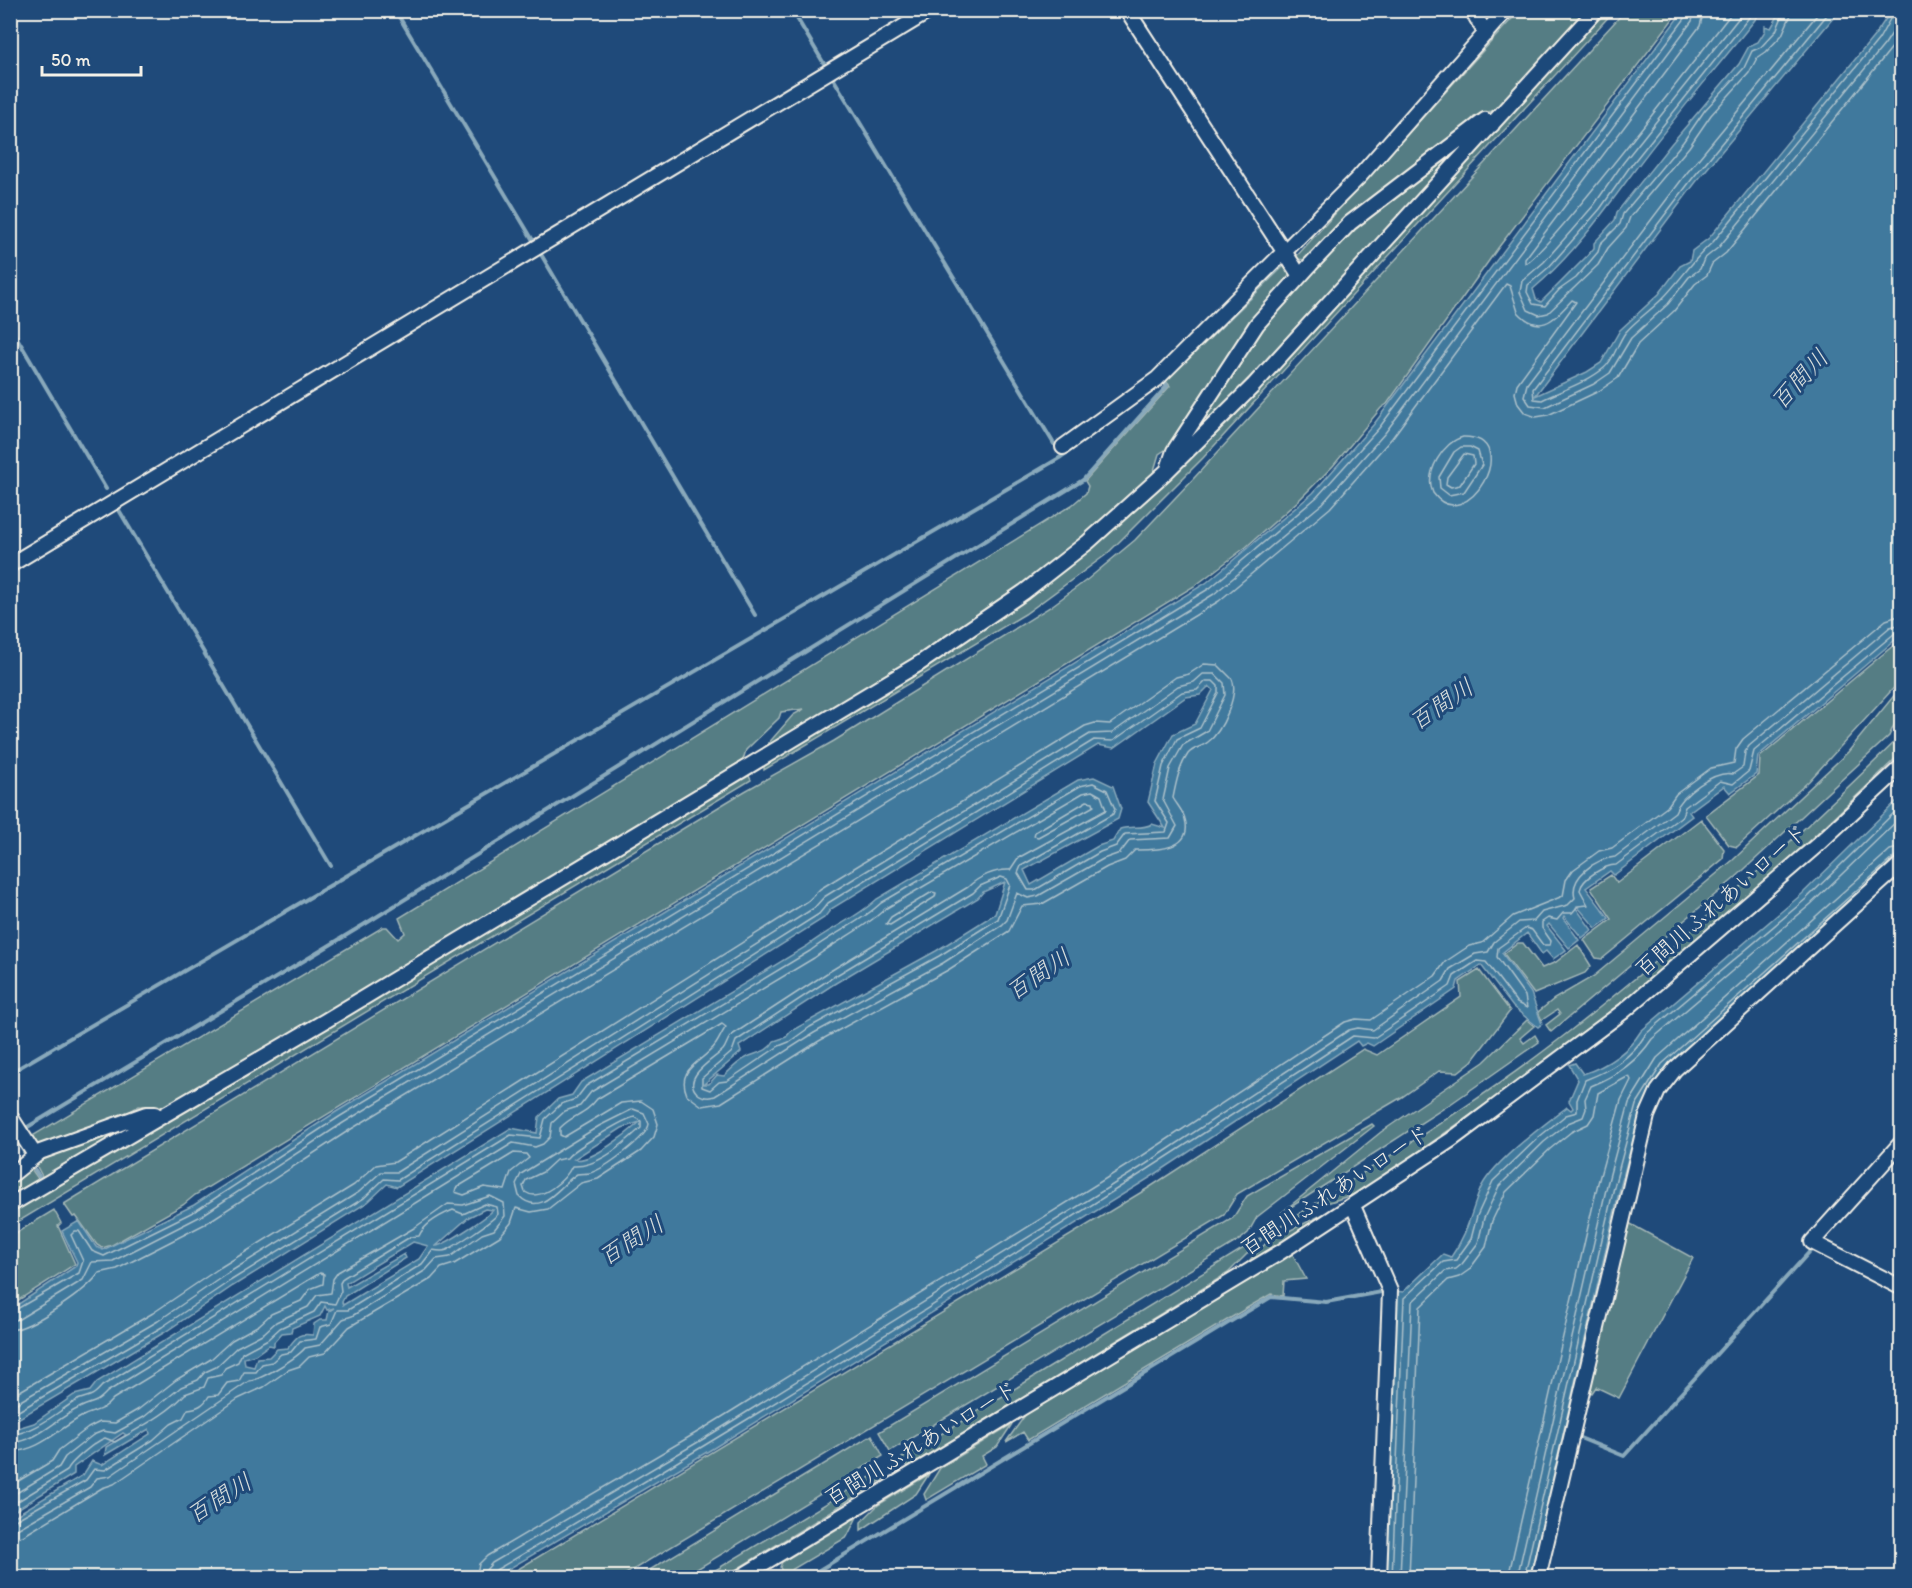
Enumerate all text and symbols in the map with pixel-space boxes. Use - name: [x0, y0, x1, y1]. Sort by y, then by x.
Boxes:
- scale bar: [42, 39, 141, 77]
- text: 50 m: [51, 49, 91, 71]
- water label: 百間川: [1764, 343, 1834, 415]
- water label: 百間川: [1403, 672, 1479, 736]
- street label: 百間川ふれあいロード: [1629, 818, 1813, 982]
- water label: 百間川: [1000, 942, 1076, 1006]
- street label: 百間川ふれあいロード: [1235, 1119, 1435, 1261]
- water label: 百間川: [593, 1209, 669, 1271]
- street label: 百間川ふれあいロード: [820, 1375, 1022, 1511]
- water label: 百間川: [181, 1467, 257, 1529]

